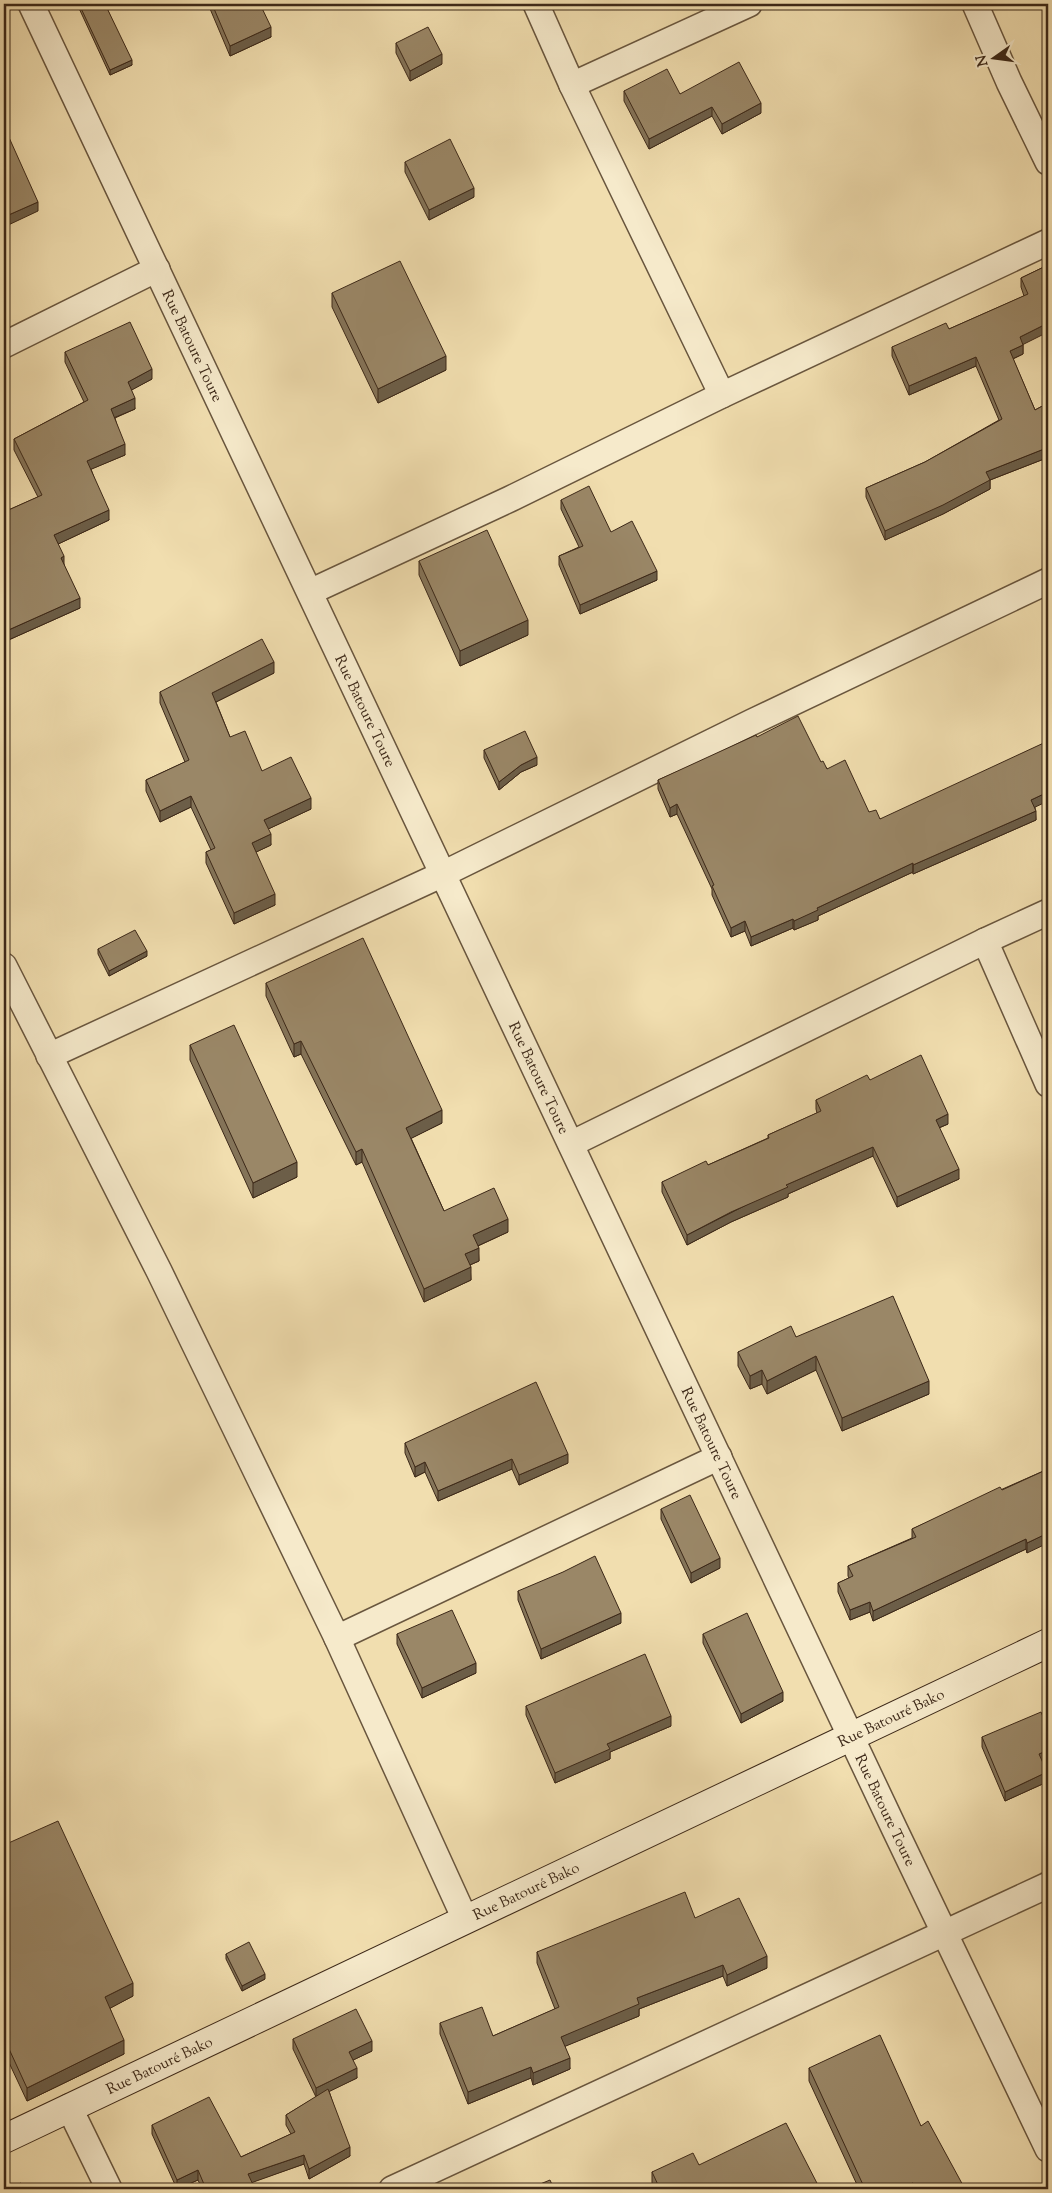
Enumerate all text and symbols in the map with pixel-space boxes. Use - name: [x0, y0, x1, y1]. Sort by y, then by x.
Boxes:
- north arrow: [970, 32, 1020, 82]
- text: N: [972, 53, 994, 69]
- street label: Rue Batoure Toure: [156, 287, 227, 406]
- street label: Rue Batoure Toure: [329, 652, 400, 771]
- street label: Rue Batoure Toure: [502, 1019, 573, 1138]
- street label: Rue Batoure Toure: [675, 1384, 746, 1503]
- street label: Rue Batouré Bako: [835, 1685, 948, 1753]
- street label: Rue Batoure Toure: [849, 1751, 920, 1870]
- street label: Rue Batouré Bako: [470, 1858, 583, 1927]
- street label: Rue Batouré Bako: [103, 2032, 217, 2101]

